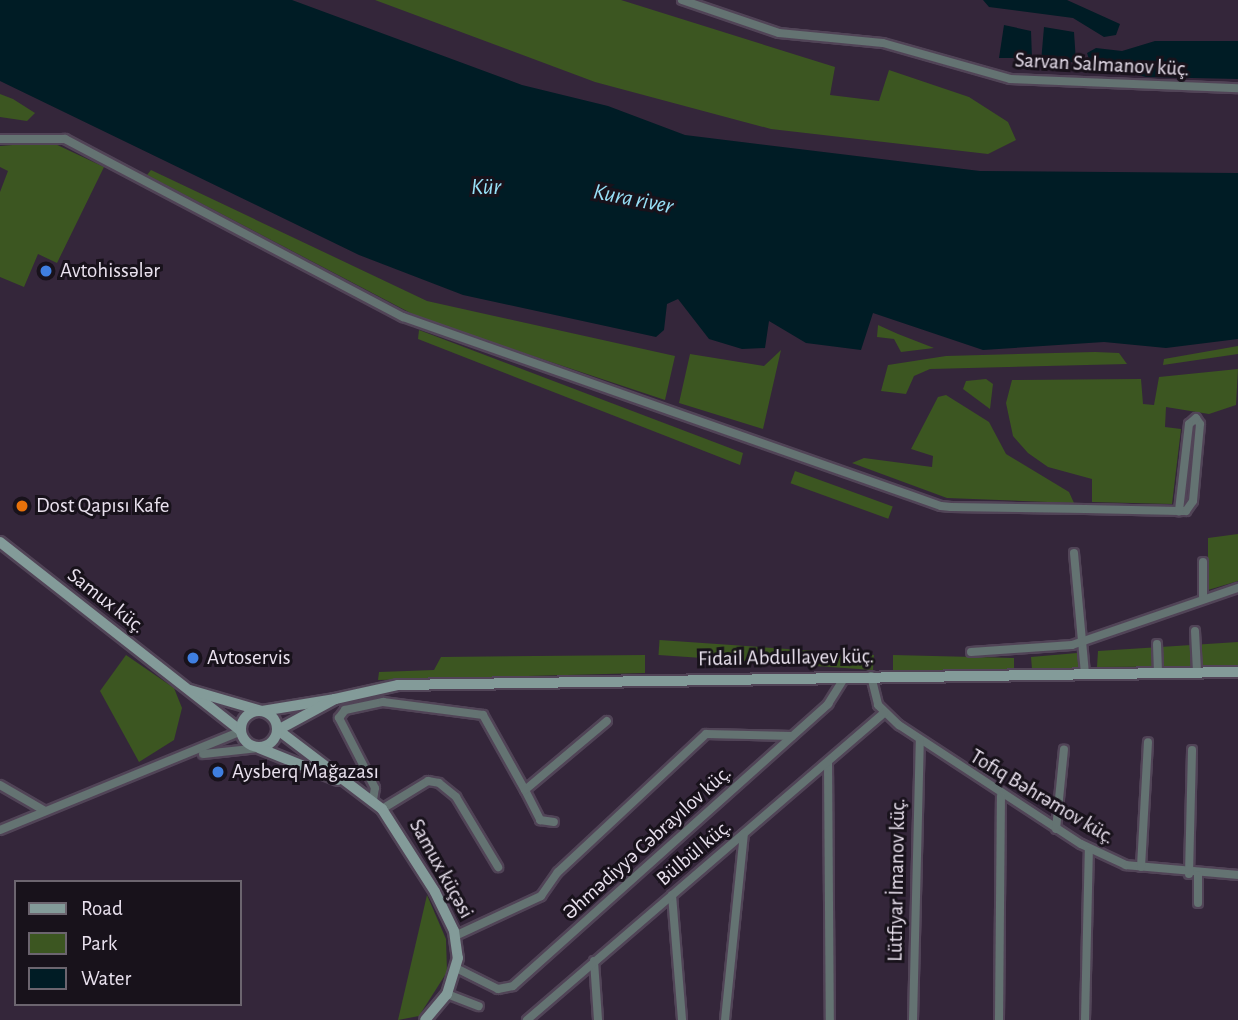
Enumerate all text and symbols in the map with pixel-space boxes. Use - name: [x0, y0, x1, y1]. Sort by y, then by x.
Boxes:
- street label: Sarvan Salmanov küç.: [1014, 48, 1190, 82]
- water label: Kür: [471, 174, 501, 202]
- water label: Kura river: [591, 179, 675, 221]
- place label: Avtohissələr: [60, 258, 160, 284]
- marker: Avtohissələr: [38, 263, 54, 279]
- place label: Dost Qapısı Kafe: [36, 493, 169, 519]
- marker: Dost Qapısı Kafe: [14, 498, 30, 514]
- street label: Samux küç.: [62, 563, 150, 639]
- street label: Fidail Abdullayev küç.: [698, 644, 874, 672]
- place label: Avtoservis: [207, 645, 291, 671]
- marker: Avtoservis: [185, 650, 201, 666]
- street label: Tofiq Bəhrəmov küç.: [965, 744, 1119, 850]
- place label: Aysberq Mağazası: [232, 759, 379, 785]
- street label: Əhmədiyyə Cəbrayılov küç.: [557, 761, 737, 925]
- marker: Aysberq Mağazası: [210, 764, 226, 780]
- street label: Lütfiyar İmanov küç.: [883, 798, 911, 962]
- street label: Bülbül küç.: [651, 814, 737, 892]
- street label: Samux küçəsi: [403, 815, 479, 923]
- legend: [14, 880, 242, 1006]
- text: Road: [81, 898, 123, 919]
- text: Park: [81, 933, 117, 954]
- text: Water: [81, 968, 131, 989]

